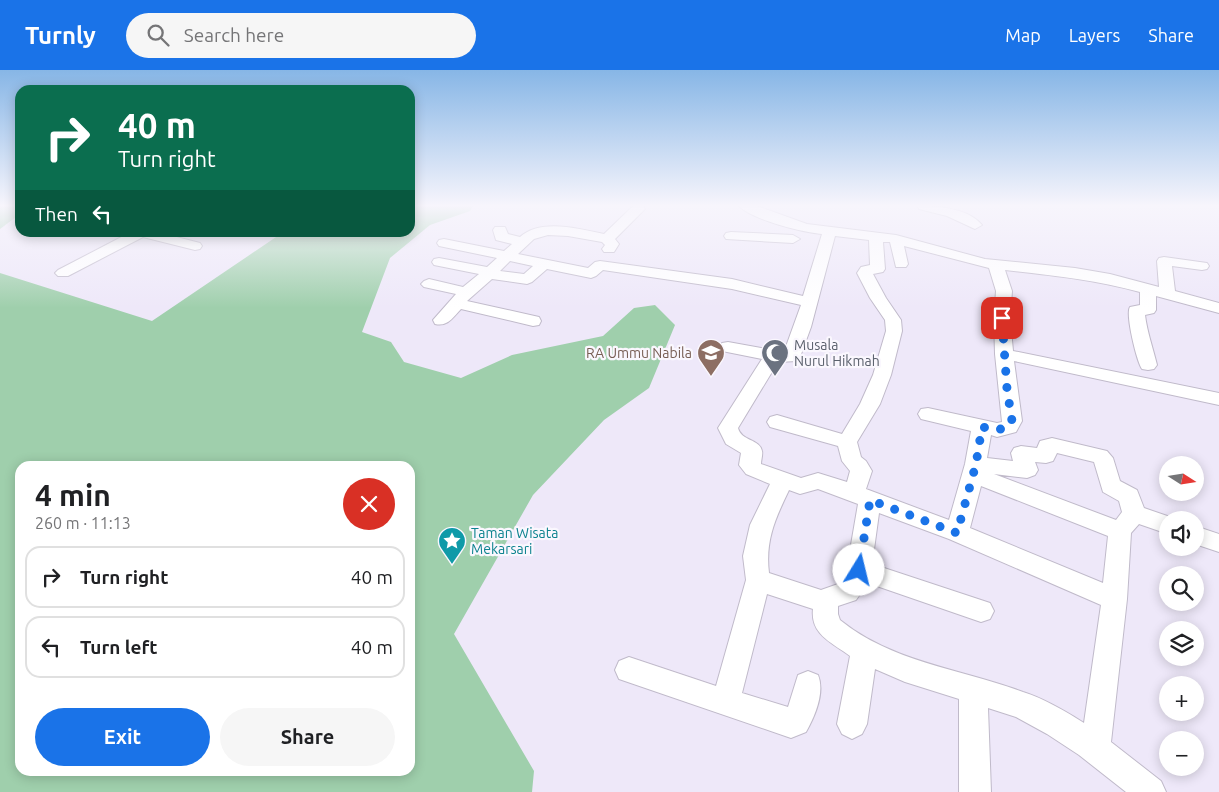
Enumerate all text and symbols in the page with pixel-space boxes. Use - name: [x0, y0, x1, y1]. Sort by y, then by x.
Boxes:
- search box: [126, 13, 476, 58]
- icon: search: [144, 21, 172, 49]
- text: Turnly: [25, 22, 96, 49]
- text: Search here: [184, 24, 284, 46]
- text: Map: [1005, 25, 1041, 45]
- text: Layers: [1069, 25, 1120, 45]
- text: Share: [1148, 25, 1194, 45]
- icon: right: [35, 105, 100, 170]
- text: 40 m: [118, 105, 196, 145]
- text: Turn right: [118, 146, 216, 171]
- icon: left: [88, 200, 116, 228]
- text: Then: [35, 203, 78, 225]
- pin: [981, 297, 1023, 339]
- icon: arrive: [988, 304, 1016, 332]
- place label: Musala Nurul Hikmah: [794, 337, 880, 369]
- school or university icon: RA Ummu Nabila: [696, 338, 726, 377]
- mosque icon: Musala Nurul Hikmah: [760, 338, 790, 377]
- place label: RA Ummu Nabila: [586, 345, 692, 361]
- north arrow: [1159, 456, 1204, 501]
- map controls: [1159, 456, 1204, 776]
- text: 4 min: [35, 478, 111, 512]
- button: close: [343, 478, 395, 530]
- button: sound: [1159, 511, 1204, 556]
- text: 260 m · 11:13: [35, 514, 131, 532]
- place label: Taman Wisata Mekarsari: [471, 525, 559, 557]
- place icon: Taman Wisata Mekarsari: [437, 526, 467, 565]
- position arrow: [832, 543, 884, 595]
- icon: right: [37, 563, 65, 591]
- text: Turn right: [80, 566, 168, 588]
- text: 40 m: [351, 566, 393, 588]
- button: search: [1159, 566, 1204, 611]
- button: layers: [1159, 621, 1204, 666]
- icon: left: [37, 633, 65, 661]
- text: Turn left: [80, 636, 158, 658]
- text: 40 m: [351, 636, 393, 658]
- button: +: [1159, 676, 1204, 721]
- button: Exit: [35, 708, 210, 766]
- button: Share: [220, 708, 395, 766]
- button: −: [1159, 731, 1204, 776]

